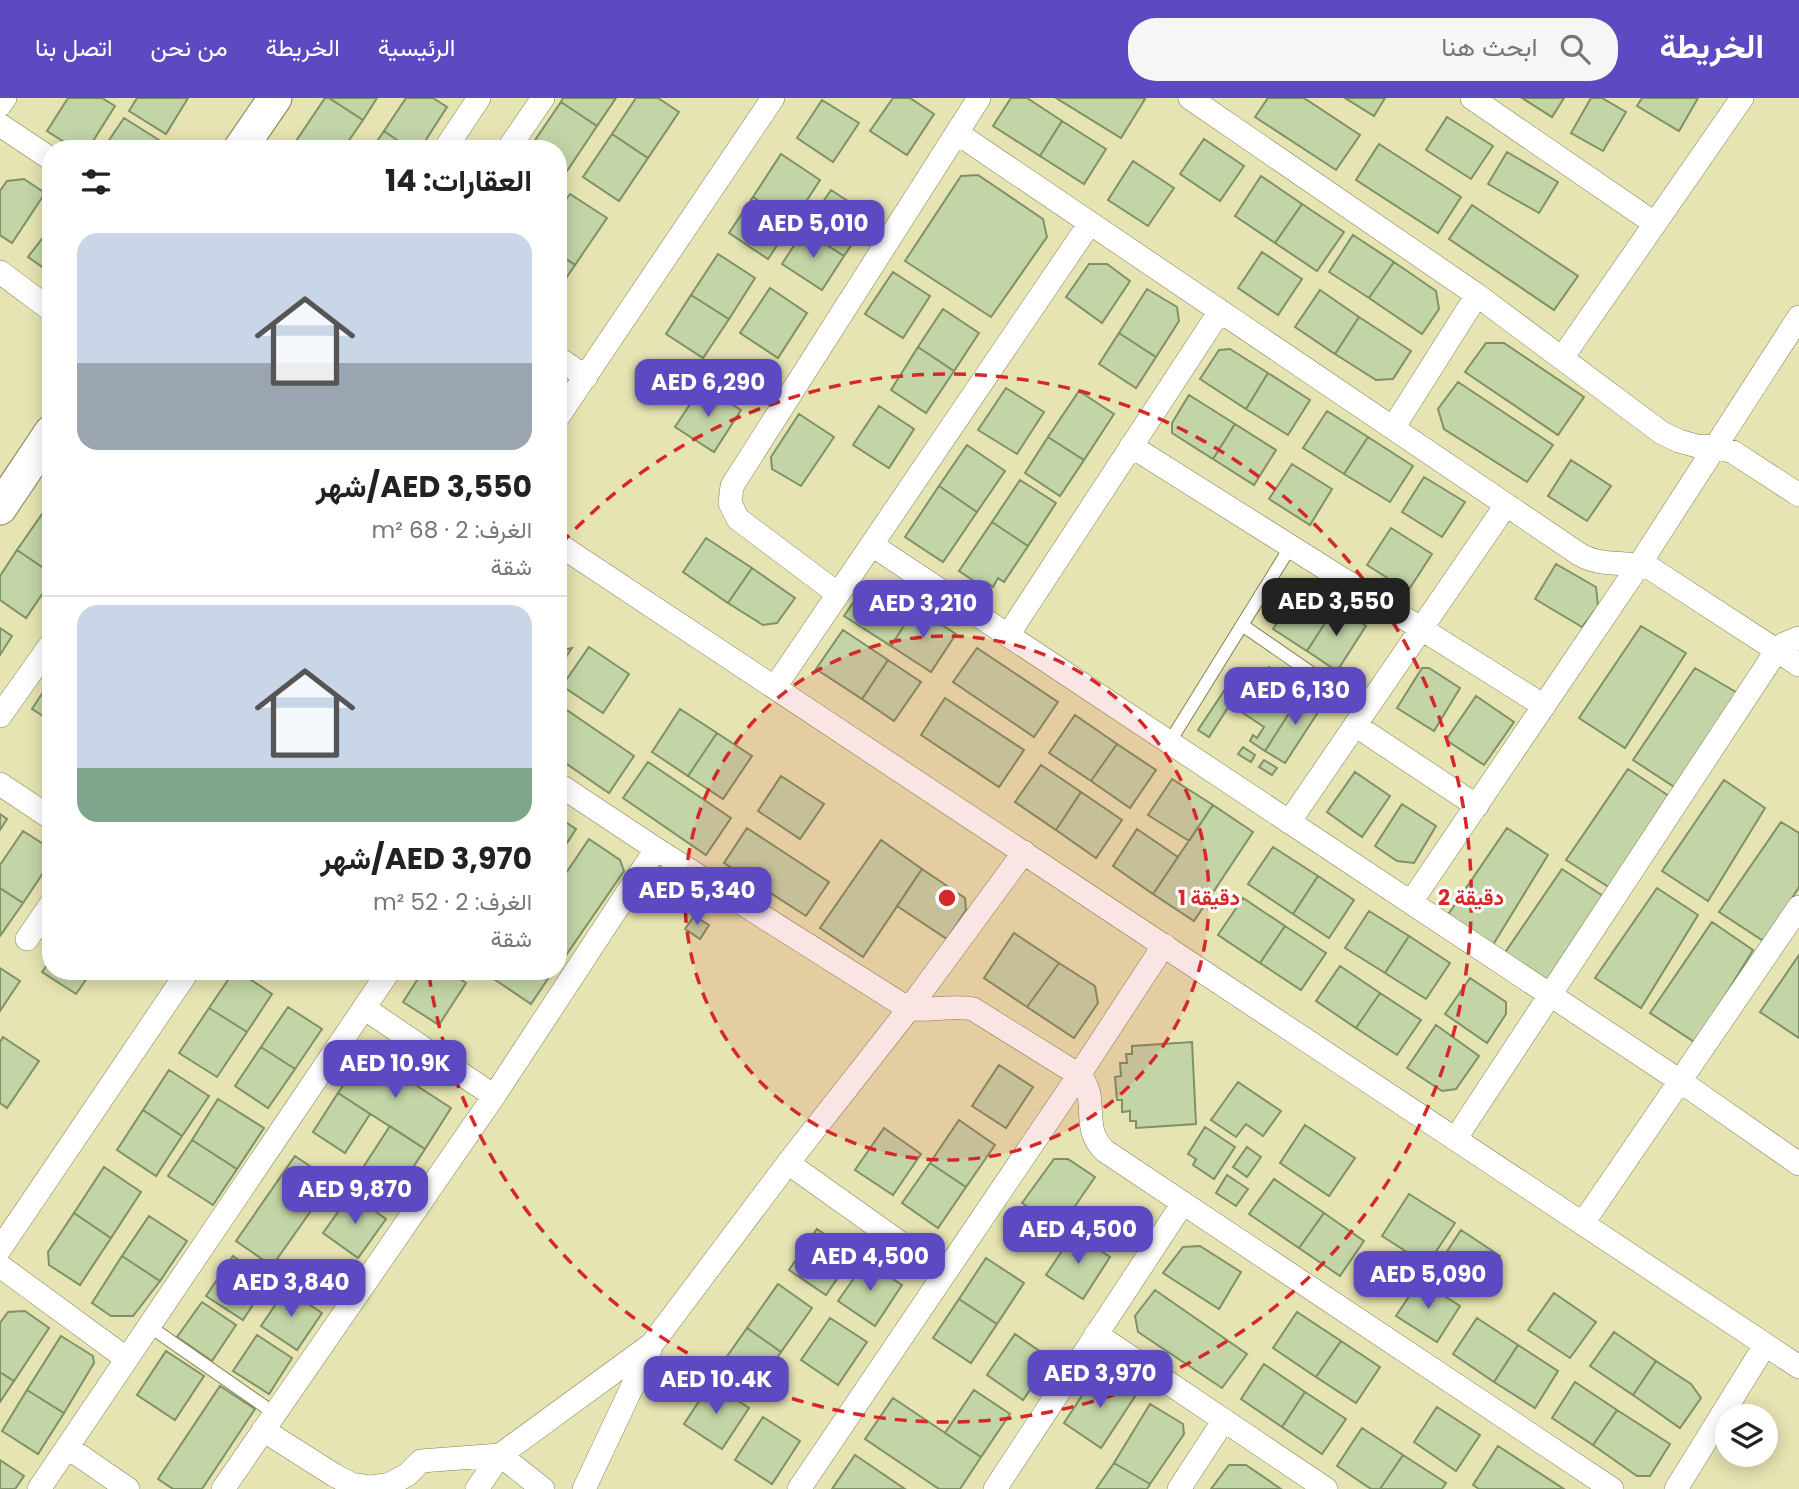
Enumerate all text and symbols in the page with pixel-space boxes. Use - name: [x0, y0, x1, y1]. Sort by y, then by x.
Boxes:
- search box: [1128, 18, 1618, 81]
- text: الخريطة: [1660, 23, 1764, 70]
- text: ابحث هنا: [1441, 29, 1538, 65]
- icon: search: [1556, 30, 1594, 68]
- text: اتصل بنا: [35, 31, 113, 64]
- text: من نحن: [151, 31, 228, 64]
- text: الخريطة: [266, 31, 340, 64]
- text: الرئيسية: [378, 31, 455, 64]
- text: العقارات: 14: [385, 159, 532, 202]
- icon: filters: [77, 163, 115, 201]
- pin: AED 5,010: [733, 200, 893, 260]
- text: AED 5,010: [757, 207, 869, 239]
- icon: home: [242, 278, 368, 404]
- pin: AED 6,290: [628, 360, 788, 419]
- text: AED 6,290: [651, 366, 765, 398]
- text: AED 3,550/شهر: [316, 465, 532, 508]
- text: الغرف: 2 · 68 m²: [372, 514, 532, 546]
- text: شقة: [490, 551, 532, 583]
- pin: AED 3,550: [1256, 578, 1416, 638]
- pin: AED 3,210: [843, 580, 1003, 640]
- text: AED 3,550: [1278, 585, 1394, 617]
- text: AED 3,210: [869, 587, 977, 619]
- icon: home: [242, 650, 368, 776]
- pin: AED 6,130: [1215, 668, 1375, 727]
- text: AED 6,130: [1240, 674, 1350, 706]
- text: AED 3,970/شهر: [320, 837, 532, 880]
- pin: AED 5,340: [617, 868, 777, 927]
- text: AED 5,340: [638, 874, 756, 906]
- text: 1 دقيقة: [1178, 883, 1240, 912]
- text: 2 دقيقة: [1438, 883, 1504, 912]
- text: الغرف: 2 · 52 m²: [373, 886, 532, 918]
- centre of rings: [935, 886, 959, 910]
- text: شقة: [490, 923, 532, 955]
- pin: AED 10.9K: [315, 1040, 475, 1100]
- text: AED 10.9K: [339, 1047, 451, 1079]
- pin: AED 9,870: [275, 1166, 435, 1226]
- text: AED 9,870: [298, 1173, 412, 1205]
- pin: AED 4,500: [998, 1206, 1158, 1266]
- text: AED 4,500: [1019, 1213, 1137, 1245]
- pin: AED 4,500: [790, 1234, 950, 1293]
- text: AED 4,500: [811, 1240, 929, 1272]
- pin: AED 5,090: [1348, 1252, 1508, 1311]
- text: AED 5,090: [1370, 1258, 1486, 1290]
- pin: AED 3,840: [211, 1260, 371, 1319]
- text: AED 3,840: [233, 1266, 349, 1298]
- pin: AED 3,970: [1020, 1350, 1180, 1410]
- pin: AED 10.4K: [636, 1356, 796, 1416]
- text: AED 3,970: [1044, 1357, 1156, 1389]
- text: AED 10.4K: [660, 1363, 772, 1395]
- map controls: [1715, 1404, 1778, 1467]
- button: layers: [1715, 1404, 1778, 1467]

